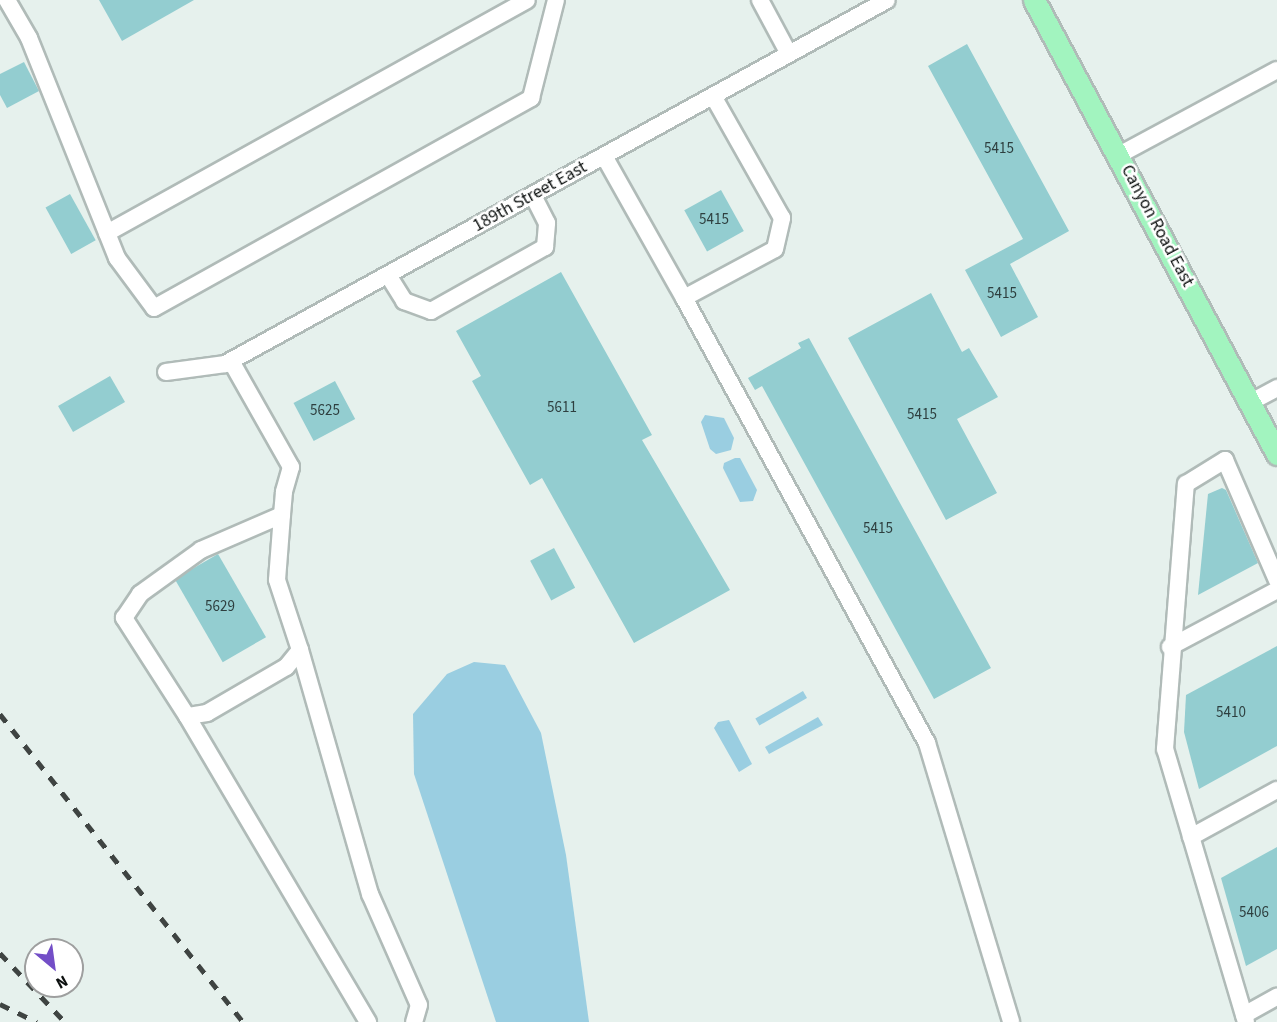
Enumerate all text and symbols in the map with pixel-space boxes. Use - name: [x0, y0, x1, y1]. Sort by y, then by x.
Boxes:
- house number: 5415: [984, 140, 1014, 158]
- street label: 189th Street East: [469, 157, 591, 237]
- street label: Canyon Road East: [1116, 161, 1198, 291]
- house number: 5415: [699, 211, 729, 229]
- house number: 5415: [987, 285, 1017, 303]
- house number: 5611: [547, 399, 577, 417]
- house number: 5625: [310, 402, 340, 420]
- house number: 5415: [907, 406, 937, 424]
- house number: 5415: [863, 520, 893, 538]
- house number: 5629: [205, 598, 235, 616]
- house number: 5410: [1216, 704, 1246, 722]
- house number: 5406: [1239, 904, 1269, 922]
- north arrow: [24, 938, 84, 998]
- text: N: [52, 970, 72, 994]

